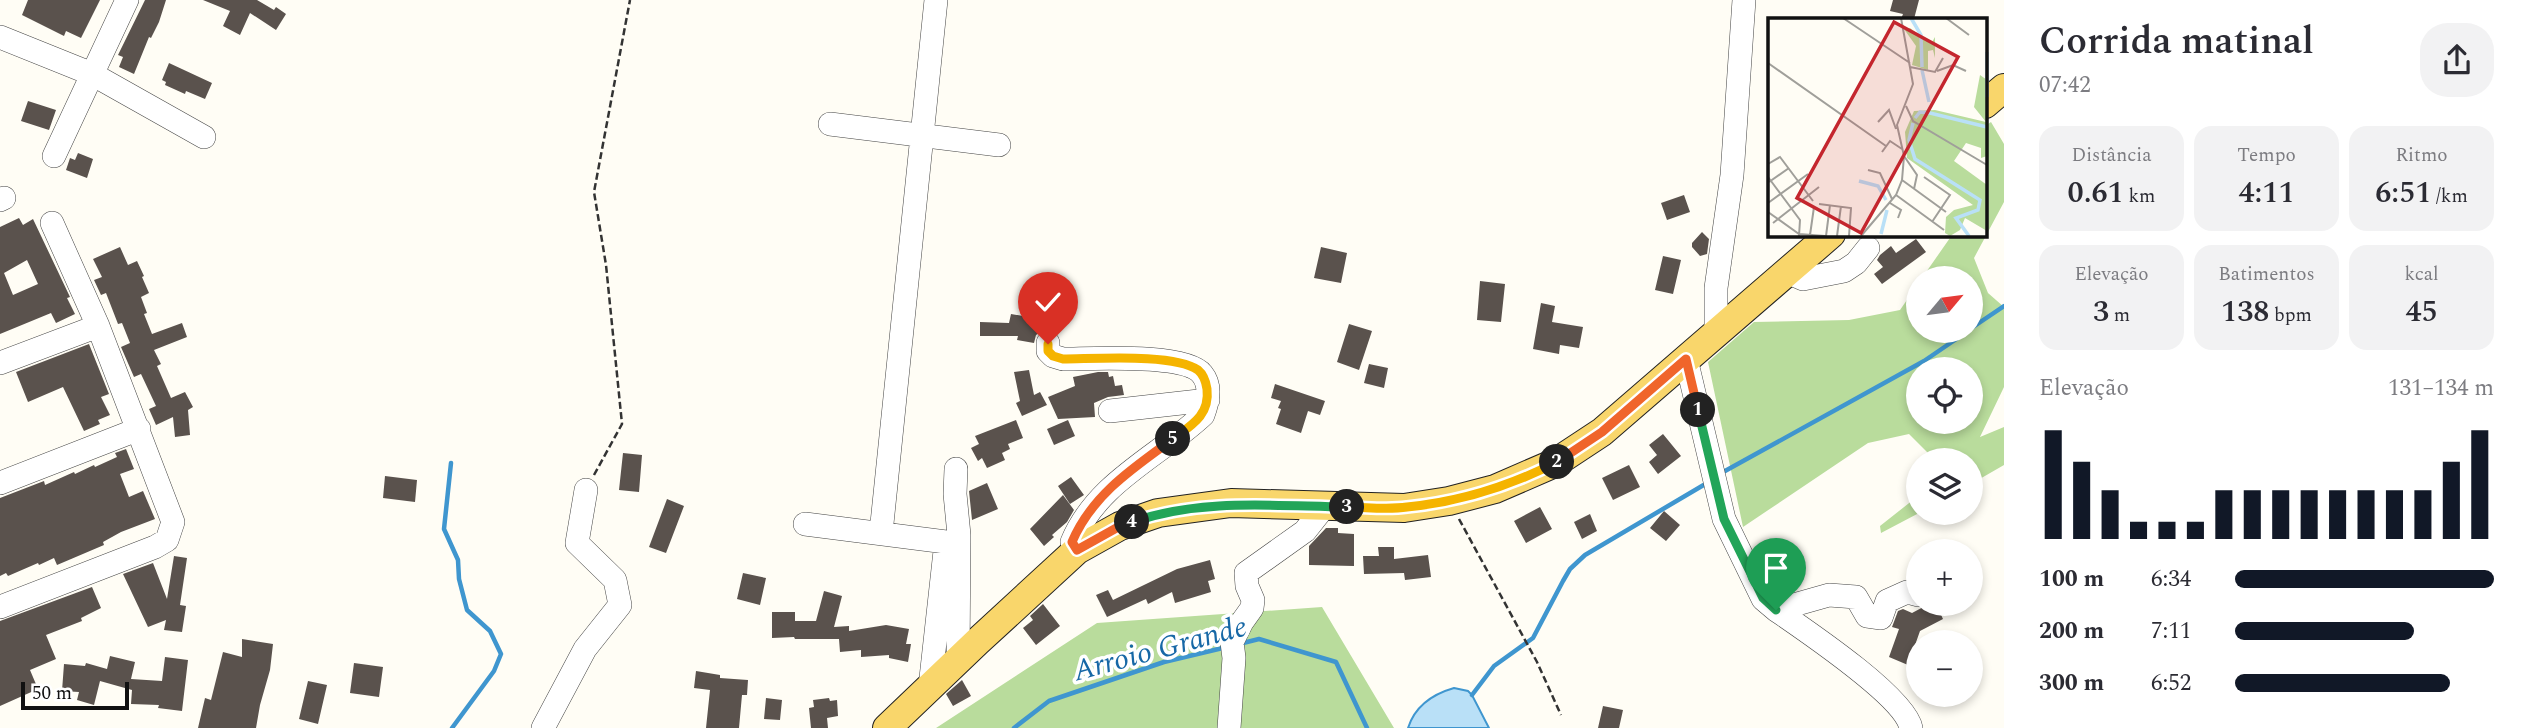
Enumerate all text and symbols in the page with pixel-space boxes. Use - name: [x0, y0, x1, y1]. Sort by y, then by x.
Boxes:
- text: Corrida matinal: [2039, 13, 2314, 71]
- inset map: [1768, 18, 1986, 236]
- button: share: [2420, 23, 2494, 97]
- text: 07:42: [2039, 68, 2091, 103]
- text: Distância: [2071, 141, 2152, 170]
- text: Tempo: [2237, 141, 2296, 170]
- text: Ritmo: [2395, 141, 2448, 170]
- text: 0.61: [2068, 170, 2124, 216]
- text: 4:11: [2238, 170, 2295, 216]
- text: 6:51: [2375, 170, 2431, 216]
- text: km: [2124, 182, 2155, 211]
- text: /km: [2431, 182, 2468, 211]
- text: Elevação: [2074, 260, 2149, 289]
- text: Batimentos: [2218, 260, 2315, 289]
- text: kcal: [2404, 260, 2439, 289]
- north arrow: [1906, 266, 1983, 343]
- map controls: [1906, 266, 1983, 707]
- pin: [1018, 272, 1078, 344]
- icon: check: [1029, 283, 1067, 321]
- text: 3: [2093, 289, 2109, 335]
- text: 138: [2221, 289, 2269, 335]
- text: 45: [2405, 289, 2438, 335]
- text: m: [2109, 301, 2130, 330]
- text: bpm: [2269, 301, 2312, 330]
- button: locate: [1906, 357, 1983, 434]
- text: Elevação: [2039, 371, 2129, 406]
- text: 131–134 m: [2388, 371, 2494, 406]
- pin: 1: [1680, 392, 1716, 428]
- text: 1: [1692, 395, 1703, 424]
- pin: 5: [1156, 422, 1190, 457]
- text: 5: [1167, 424, 1178, 453]
- pin: 2: [1540, 444, 1574, 480]
- text: 2: [1551, 447, 1562, 476]
- button: layers: [1906, 448, 1983, 525]
- pin: 3: [1330, 490, 1364, 524]
- text: 3: [1341, 492, 1352, 521]
- pin: 4: [1114, 504, 1150, 540]
- text: 4: [1126, 507, 1137, 536]
- pin: [1746, 538, 1806, 610]
- button: +: [1906, 539, 1983, 616]
- icon: arrive: [1757, 549, 1795, 587]
- text: 100 m: [2039, 562, 2104, 597]
- text: 6:34: [2151, 562, 2191, 597]
- water label: Arroio Grande: [1067, 604, 1252, 695]
- text: 200 m: [2039, 614, 2104, 649]
- text: 7:11: [2151, 614, 2191, 649]
- button: −: [1906, 630, 1983, 707]
- text: 300 m: [2039, 666, 2104, 701]
- text: 6:52: [2151, 666, 2191, 701]
- scale bar: [21, 679, 130, 711]
- text: 50 m: [32, 679, 72, 708]

